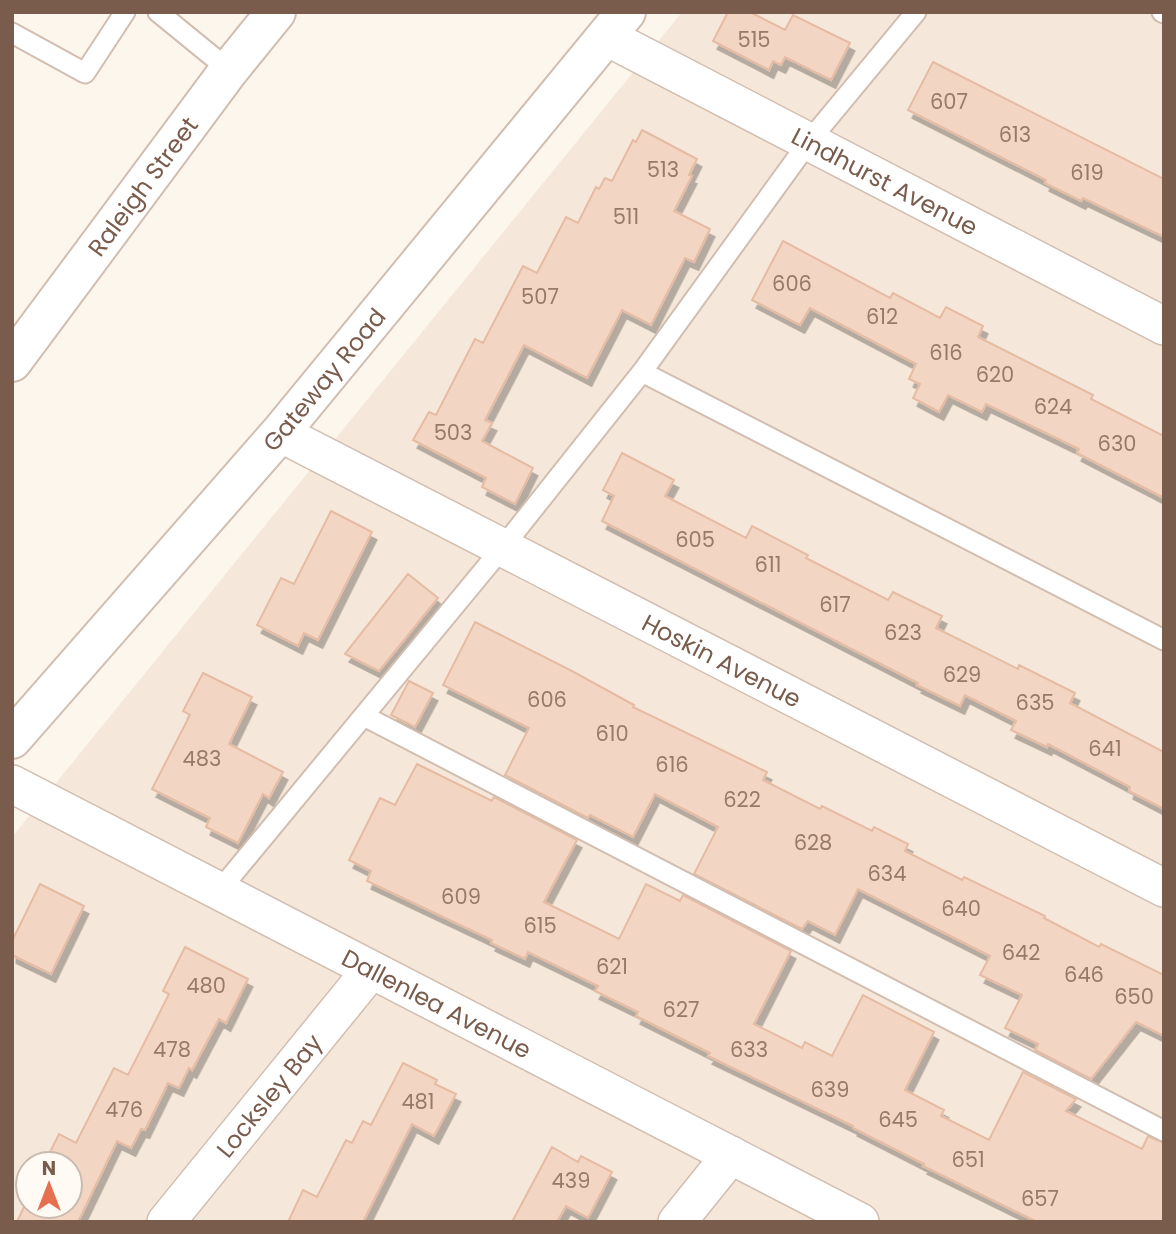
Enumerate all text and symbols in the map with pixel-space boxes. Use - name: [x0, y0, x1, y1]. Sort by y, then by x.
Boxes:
- house number: 515: [737, 25, 771, 54]
- house number: 607: [930, 87, 968, 116]
- street label: Raleigh Street: [80, 110, 205, 263]
- street label: Lindhurst Avenue: [786, 119, 984, 243]
- house number: 613: [999, 120, 1031, 149]
- house number: 513: [647, 155, 679, 184]
- house number: 619: [1070, 158, 1104, 187]
- house number: 511: [613, 202, 639, 231]
- house number: 606: [772, 269, 812, 298]
- house number: 507: [521, 282, 559, 311]
- street label: Gateway Road: [255, 301, 393, 458]
- house number: 612: [866, 302, 898, 331]
- house number: 616: [929, 338, 963, 367]
- house number: 620: [976, 360, 1014, 389]
- house number: 624: [1034, 392, 1072, 421]
- house number: 503: [434, 418, 472, 447]
- house number: 630: [1098, 429, 1136, 458]
- house number: 605: [675, 525, 715, 554]
- house number: 611: [755, 550, 781, 579]
- house number: 617: [819, 590, 851, 619]
- street label: Hoskin Avenue: [637, 606, 807, 715]
- house number: 623: [884, 618, 922, 647]
- house number: 629: [943, 660, 981, 689]
- house number: 606: [527, 685, 567, 714]
- house number: 635: [1016, 688, 1054, 717]
- house number: 610: [595, 719, 629, 748]
- house number: 641: [1088, 734, 1122, 763]
- house number: 483: [183, 744, 221, 773]
- house number: 616: [655, 750, 689, 779]
- house number: 622: [723, 785, 761, 814]
- house number: 628: [794, 828, 832, 857]
- house number: 634: [868, 859, 906, 888]
- house number: 609: [441, 882, 481, 911]
- house number: 640: [941, 894, 981, 923]
- house number: 615: [523, 911, 557, 940]
- house number: 642: [1002, 938, 1040, 967]
- street label: Dallenlea Avenue: [336, 941, 537, 1066]
- house number: 621: [596, 952, 628, 981]
- house number: 646: [1064, 960, 1104, 989]
- house number: 480: [186, 971, 226, 1000]
- house number: 650: [1114, 982, 1154, 1011]
- house number: 627: [663, 995, 699, 1024]
- street label: Locksley Bay: [209, 1026, 329, 1164]
- house number: 478: [153, 1035, 191, 1064]
- house number: 633: [730, 1035, 768, 1064]
- house number: 639: [811, 1075, 849, 1104]
- house number: 481: [401, 1087, 435, 1116]
- house number: 476: [105, 1095, 143, 1124]
- house number: 645: [878, 1105, 918, 1134]
- house number: 651: [951, 1145, 985, 1174]
- north arrow: [14, 1150, 84, 1220]
- text: N: [42, 1155, 56, 1182]
- house number: 439: [552, 1166, 590, 1195]
- house number: 657: [1021, 1184, 1059, 1213]

